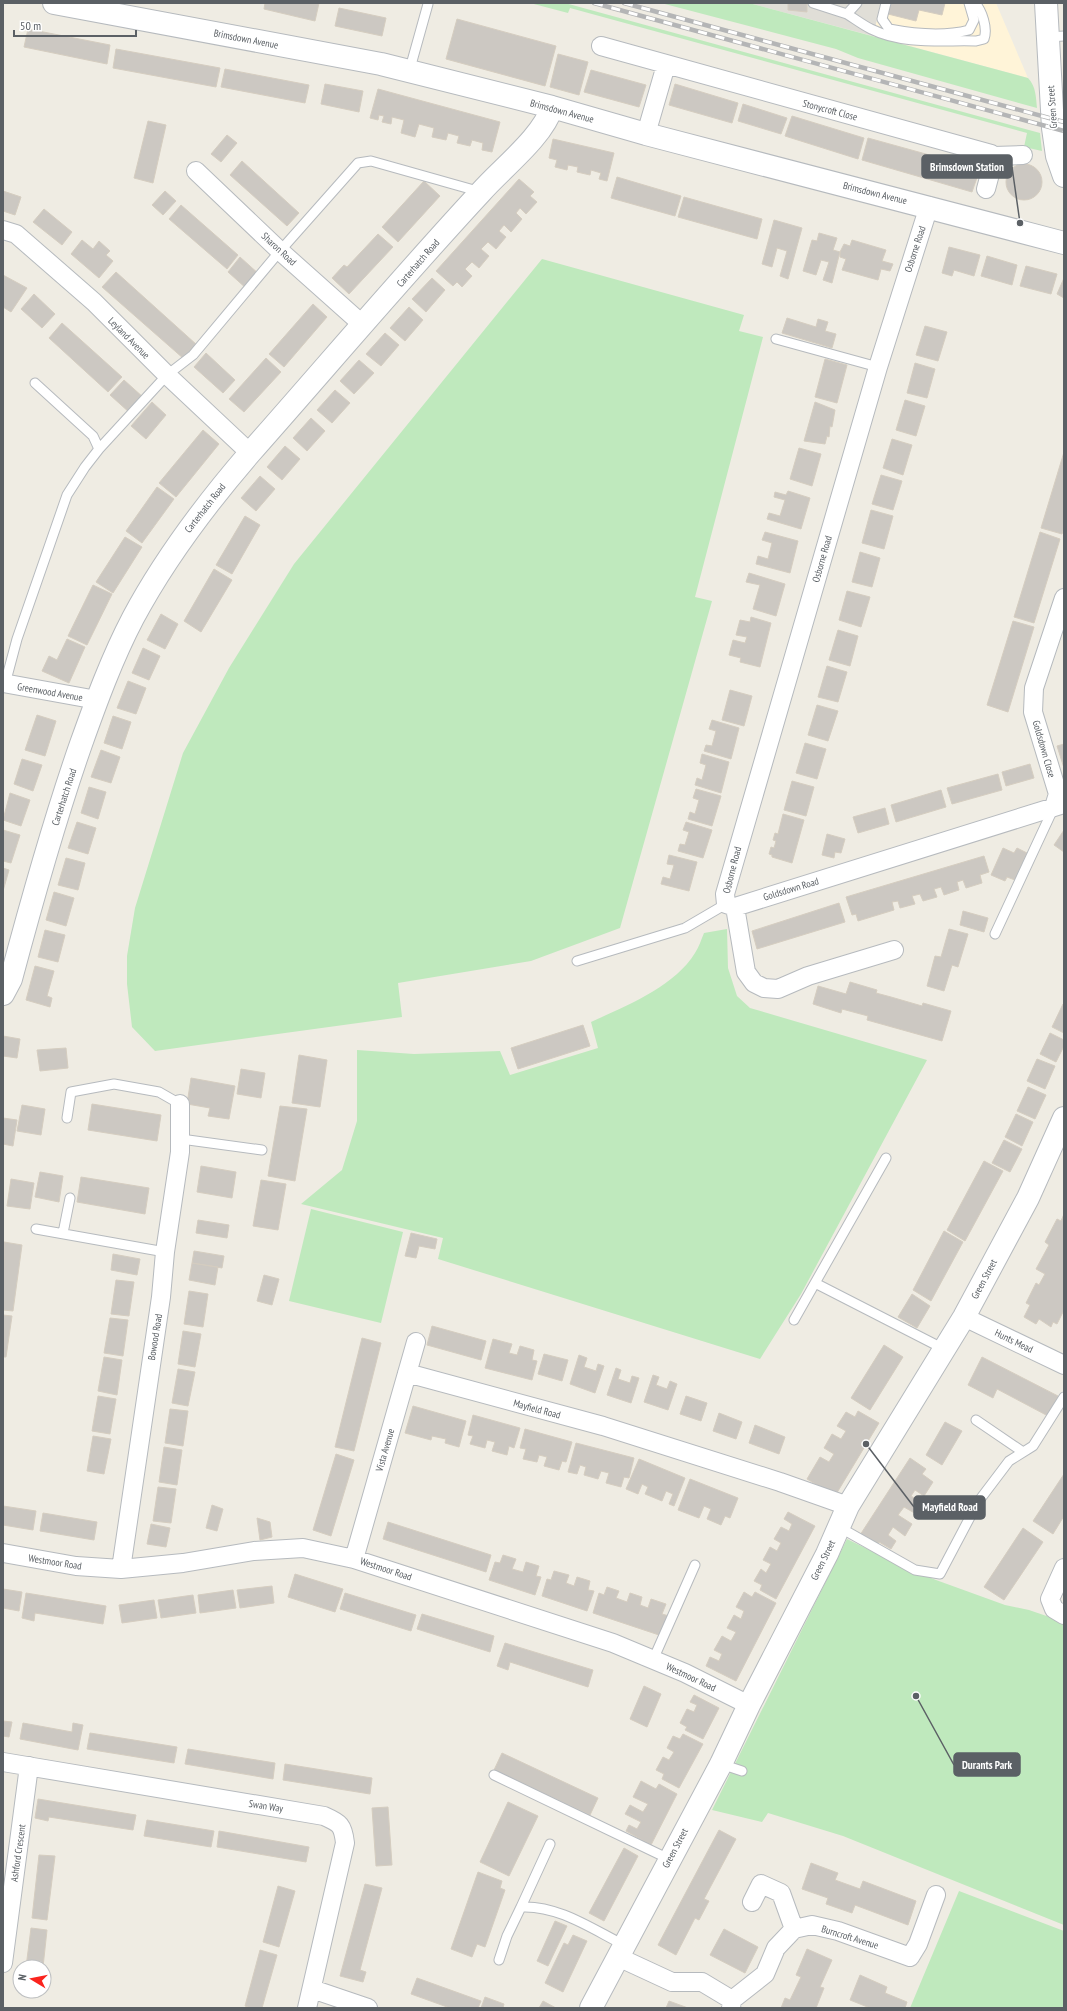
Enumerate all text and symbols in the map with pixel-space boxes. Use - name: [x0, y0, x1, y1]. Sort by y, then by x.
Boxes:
- scale bar: [14, 12, 136, 38]
- text: 50 m: [20, 18, 41, 33]
- street label: Brimsdown Avenue: [213, 26, 279, 52]
- street label: Green Street: [1044, 85, 1060, 129]
- street label: Brimsdown Avenue: [529, 96, 595, 126]
- street label: Stonycroft Close: [801, 96, 859, 124]
- callout: Brimsdown Station: [922, 155, 1012, 178]
- text: Brimsdown Station: [930, 160, 1004, 174]
- street label: Brimsdown Avenue: [842, 179, 908, 207]
- street label: Osborne Road: [901, 224, 929, 274]
- street label: Sharon Road: [259, 229, 299, 269]
- street label: Carterhatch Road: [394, 236, 442, 290]
- street label: Leyland Avenue: [105, 314, 153, 362]
- street label: Carterhatch Road: [182, 481, 228, 535]
- street label: Osborne Road: [809, 534, 835, 584]
- street label: Greenwood Avenue: [16, 680, 84, 704]
- street label: Goldsdown Close: [1030, 719, 1058, 779]
- street label: Carterhatch Road: [49, 767, 79, 827]
- street label: Osborne Road: [720, 845, 744, 895]
- street label: Goldsdown Road: [762, 874, 820, 904]
- street label: Green Street: [968, 1257, 1000, 1301]
- street label: Bowood Road: [145, 1313, 165, 1361]
- street label: Hunts Mead: [993, 1326, 1035, 1356]
- street label: Mayfield Road: [512, 1396, 562, 1422]
- street label: Vista Avenue: [372, 1427, 397, 1474]
- callout: Mayfield Road: [914, 1496, 985, 1519]
- text: Mayfield Road: [922, 1500, 978, 1514]
- street label: Green Street: [808, 1538, 838, 1582]
- street label: Westmoor Road: [27, 1551, 83, 1573]
- street label: Westmoor Road: [358, 1555, 414, 1583]
- street label: Westmoor Road: [664, 1660, 718, 1694]
- callout: Durants Park: [954, 1753, 1020, 1776]
- text: Durants Park: [962, 1758, 1013, 1772]
- street label: Swan Way: [248, 1797, 284, 1815]
- street label: Ashford Crescent: [8, 1823, 28, 1883]
- street label: Green Street: [659, 1826, 691, 1870]
- street label: Burncroft Avenue: [820, 1922, 880, 1952]
- north arrow: [12, 1959, 52, 1999]
- text: N: [15, 1973, 30, 1981]

